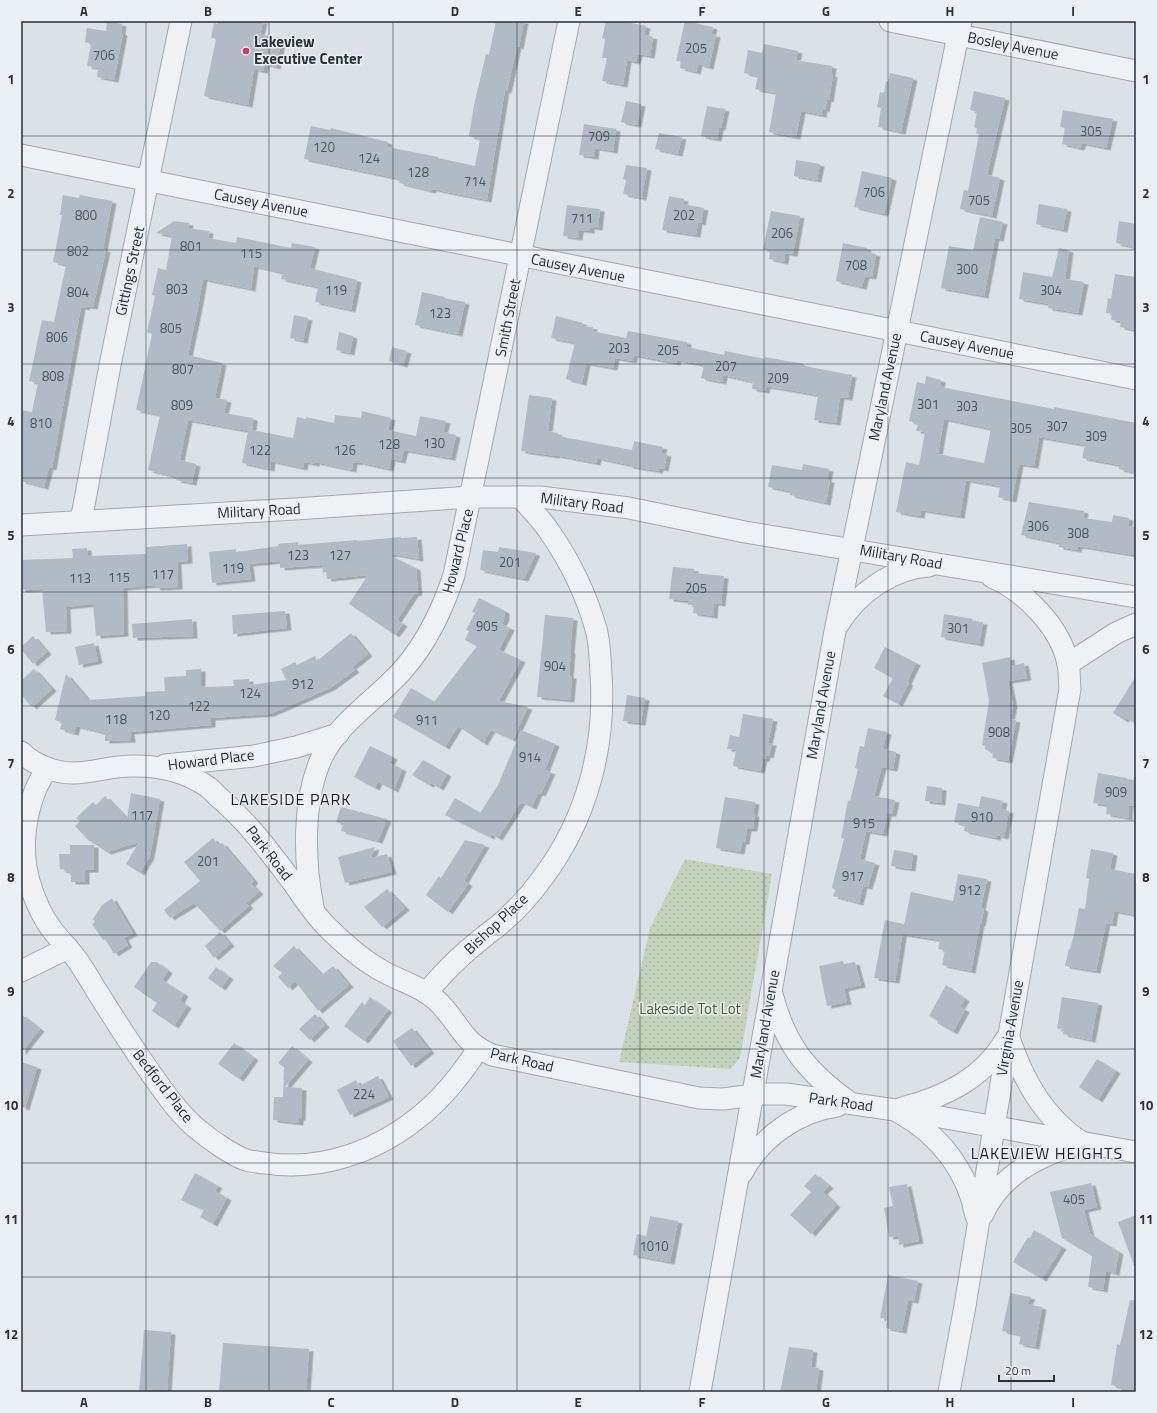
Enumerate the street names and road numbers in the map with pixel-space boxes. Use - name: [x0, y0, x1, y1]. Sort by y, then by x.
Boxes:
- street label: Bosley Avenue: [965, 25, 1061, 66]
- street label: Causey Avenue: [212, 182, 310, 223]
- street label: Gittings Street: [109, 223, 150, 318]
- street label: Causey Avenue: [529, 247, 627, 288]
- street label: Smith Street: [489, 276, 526, 359]
- street label: Causey Avenue: [918, 324, 1016, 365]
- street label: Maryland Avenue: [862, 331, 907, 443]
- street label: Military Road: [539, 486, 625, 519]
- street label: Military Road: [217, 497, 301, 524]
- street label: Howard Place: [436, 506, 479, 596]
- street label: Military Road: [858, 538, 944, 575]
- street label: Maryland Avenue: [800, 649, 841, 761]
- street label: Howard Place: [166, 743, 255, 776]
- street label: Park Road: [240, 820, 298, 885]
- street label: Bishop Place: [458, 888, 533, 960]
- street label: Maryland Avenue: [744, 968, 785, 1080]
- street label: Virginia Avenue: [990, 978, 1029, 1078]
- street label: Park Road: [488, 1041, 556, 1078]
- street label: Bedford Place: [127, 1044, 199, 1127]
- street label: Park Road: [808, 1086, 875, 1117]

